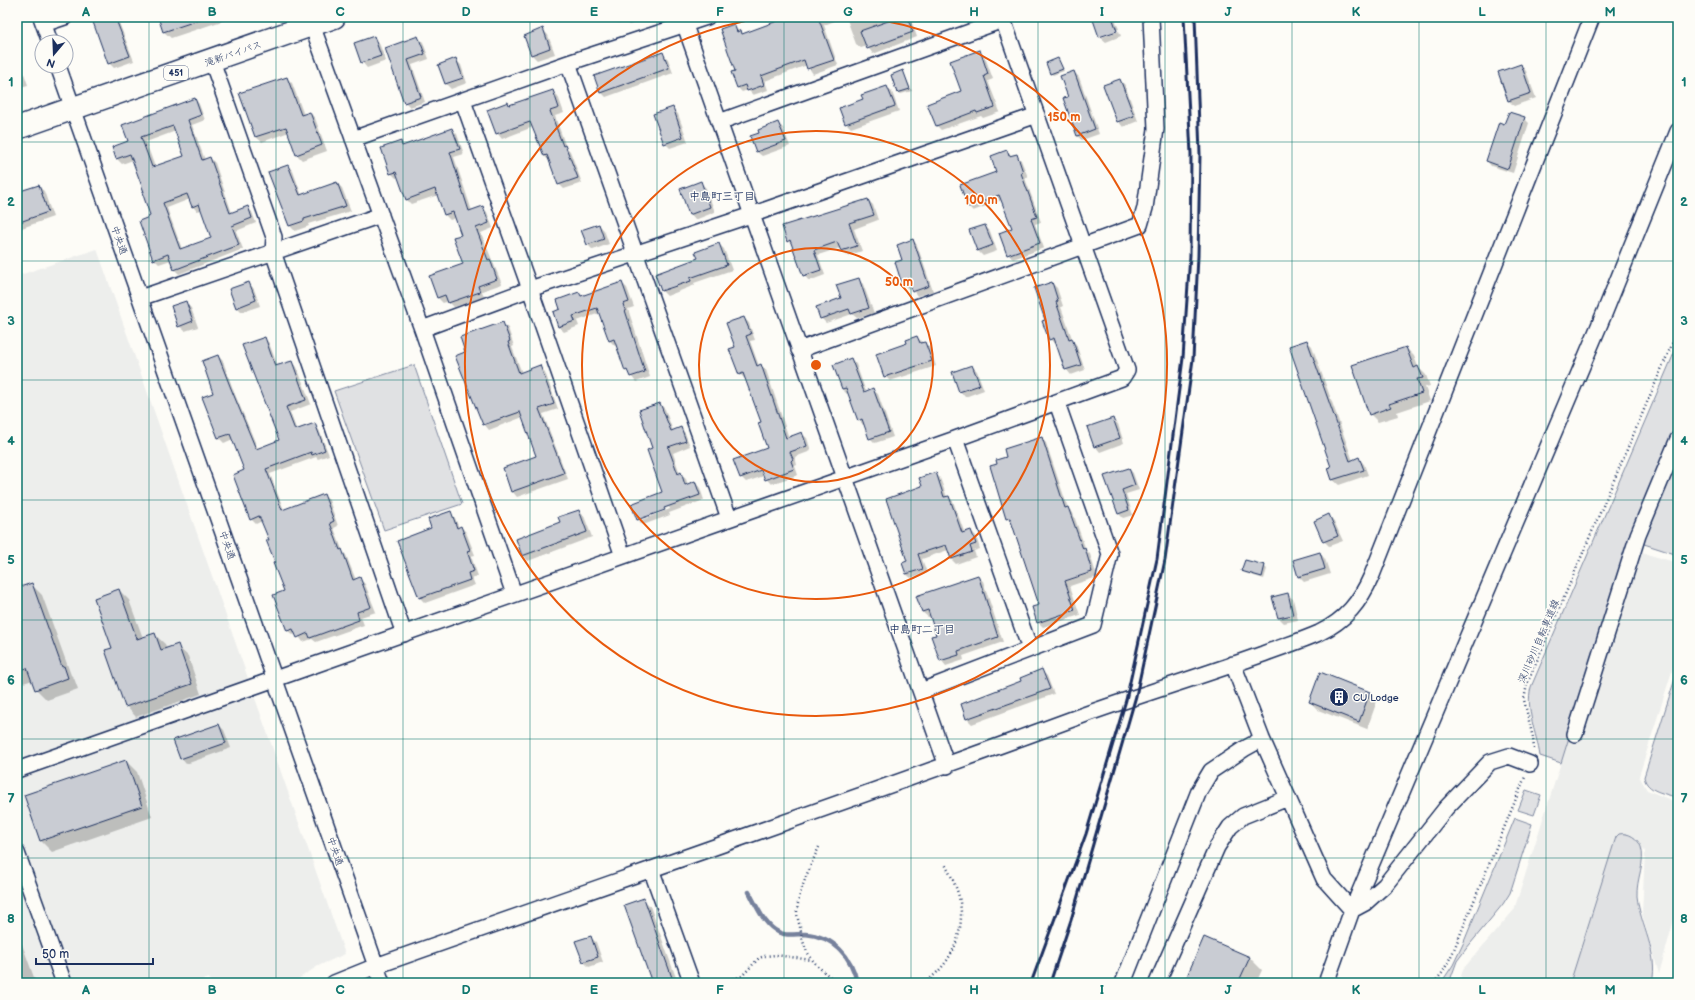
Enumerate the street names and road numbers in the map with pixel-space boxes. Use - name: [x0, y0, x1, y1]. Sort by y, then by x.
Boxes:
- street label: 滝新バイパス: [203, 39, 264, 69]
- road number: 451: [164, 66, 188, 80]
- street label: 中央通: [108, 224, 130, 256]
- street label: 中央通: [216, 529, 238, 561]
- street label: 深川砂川自転車道線: [1516, 598, 1562, 685]
- street label: 中央通: [324, 835, 346, 867]

